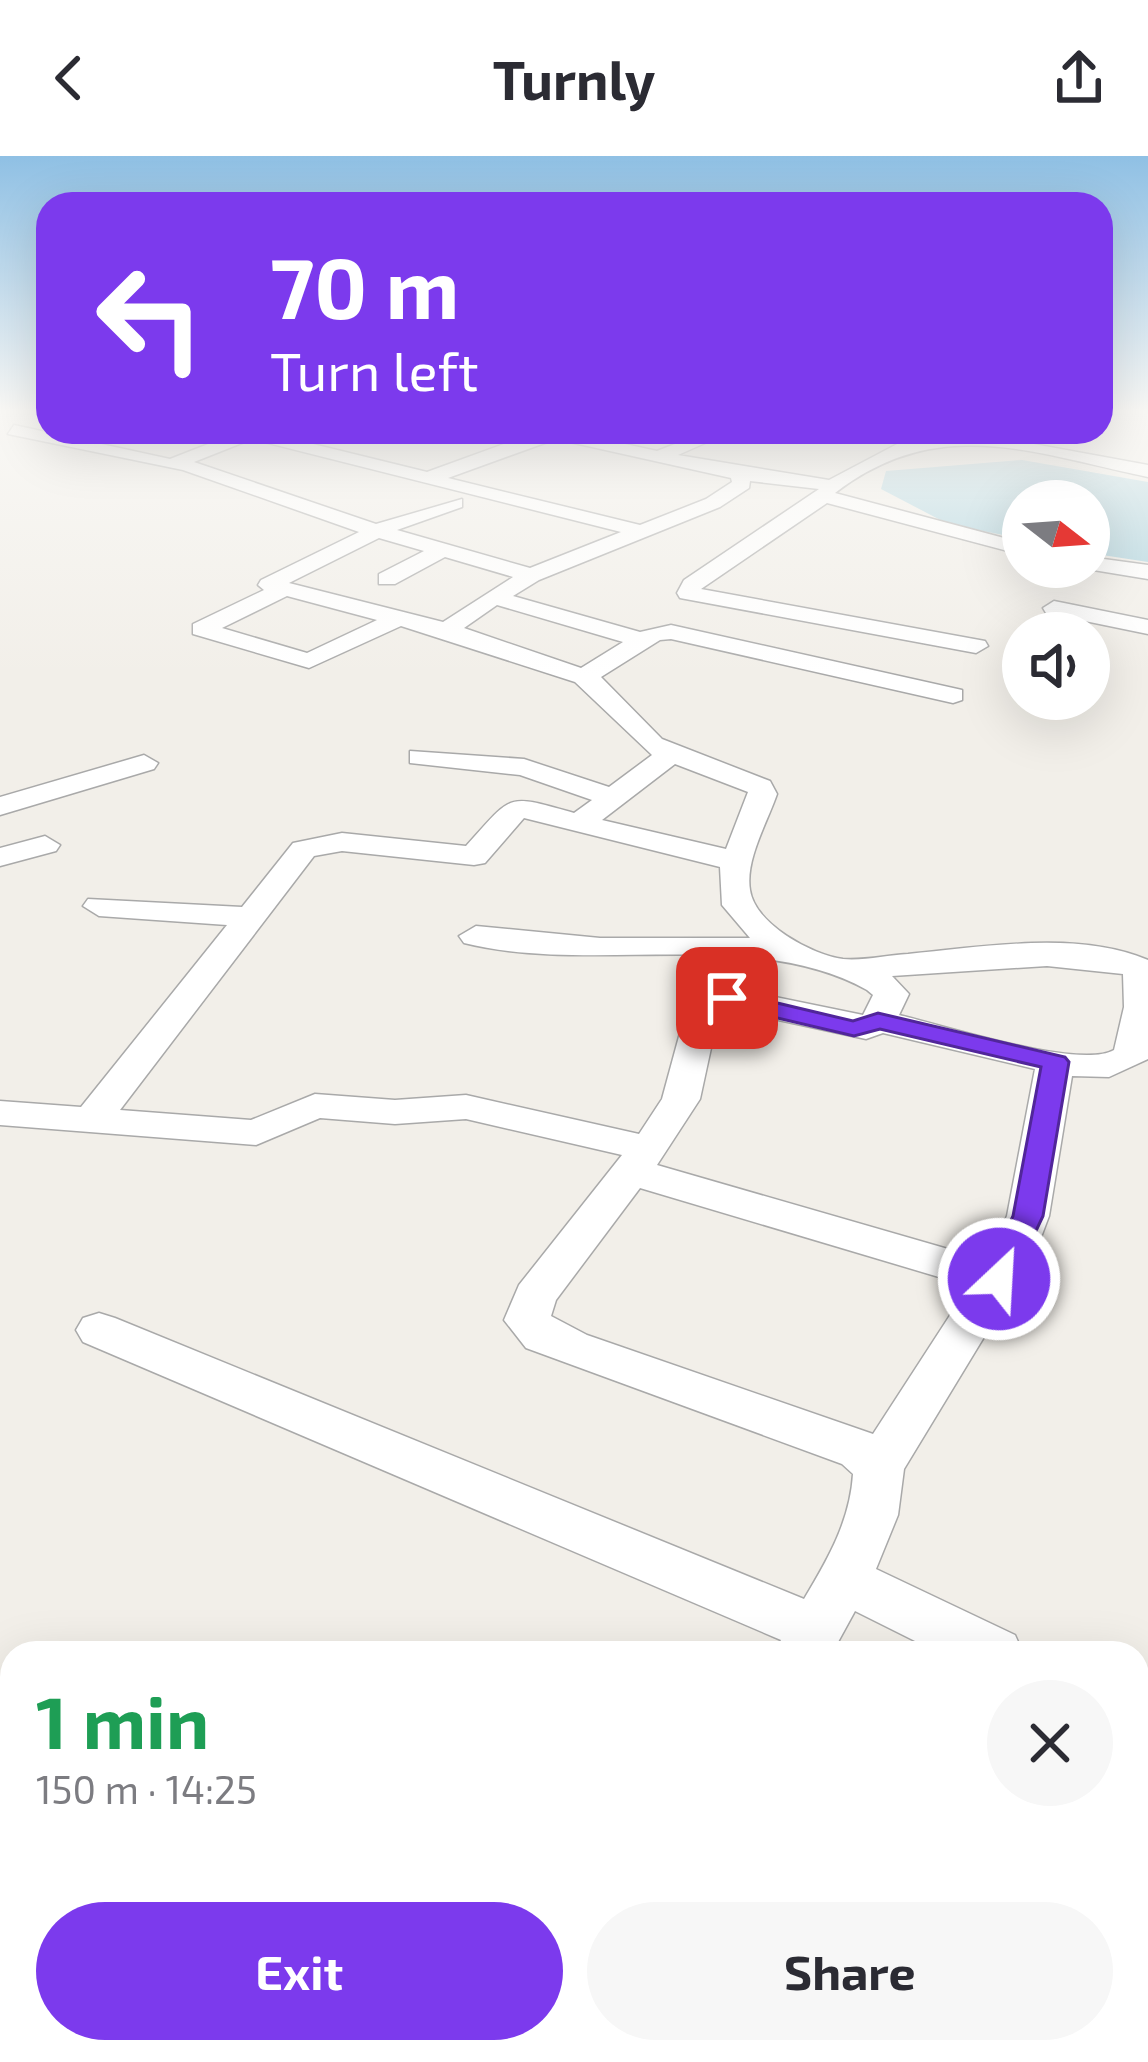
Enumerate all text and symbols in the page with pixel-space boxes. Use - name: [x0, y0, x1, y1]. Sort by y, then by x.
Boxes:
- icon: back: [36, 45, 102, 111]
- icon: share: [1046, 45, 1112, 111]
- text: Turnly: [493, 46, 655, 111]
- text: 70 m: [270, 235, 460, 336]
- icon: left: [72, 240, 228, 396]
- text: Turn left: [270, 337, 479, 402]
- north arrow: [1002, 480, 1110, 588]
- map controls: [1002, 480, 1110, 720]
- button: sound: [1002, 612, 1110, 720]
- pin: [676, 947, 778, 1049]
- icon: arrive: [694, 965, 760, 1031]
- position arrow: [936, 1216, 1062, 1342]
- text: 1 min: [36, 1677, 209, 1763]
- button: close: [987, 1680, 1113, 1806]
- text: 150 m · 14:25: [36, 1765, 257, 1812]
- button: Exit: [36, 1902, 563, 2040]
- button: Share: [587, 1902, 1113, 2040]

